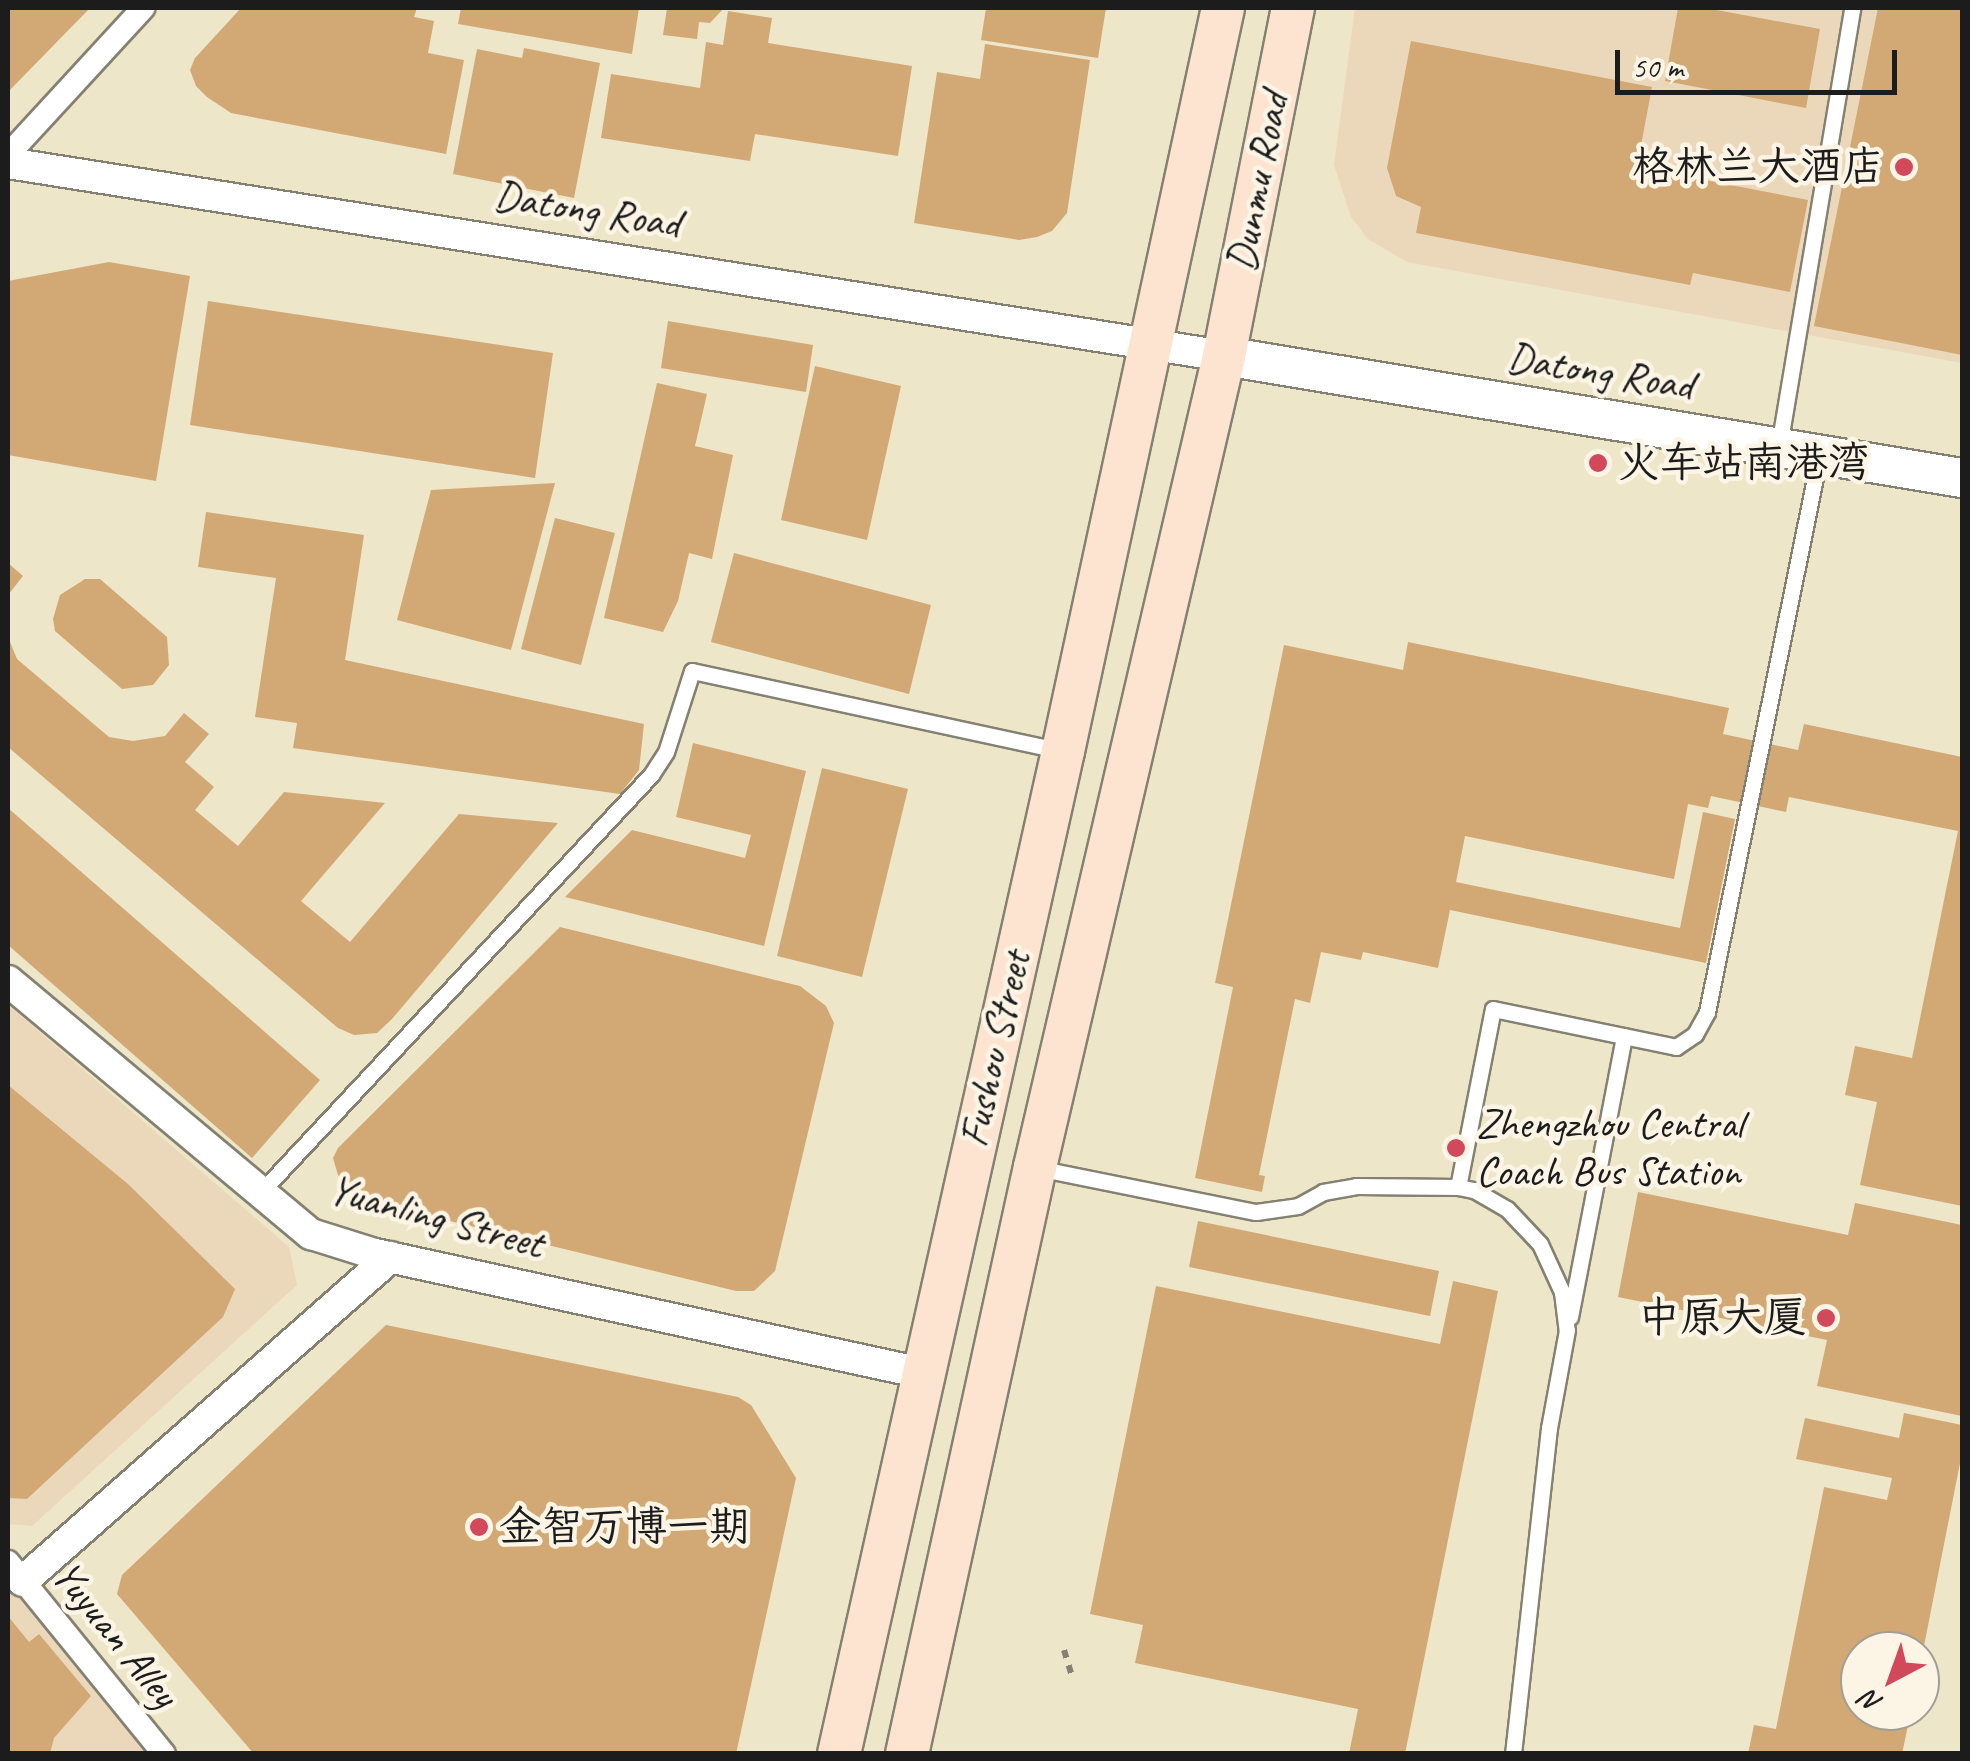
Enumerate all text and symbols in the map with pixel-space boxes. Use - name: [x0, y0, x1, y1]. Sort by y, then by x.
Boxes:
- scale bar: [1620, 30, 1902, 92]
- text: 50 m: [1632, 48, 1683, 86]
- street label: Dunmu Road: [1216, 89, 1300, 275]
- place label: 格林兰大酒店: [1632, 142, 1884, 192]
- marker: 格林兰大酒店: [1893, 156, 1915, 178]
- street label: Datong Road: [491, 171, 683, 249]
- street label: Datong Road: [1504, 333, 1696, 411]
- place label: 火车站南港湾: [1618, 438, 1870, 488]
- marker: 火车站南港湾: [1587, 452, 1609, 474]
- street label: Fushou Street: [948, 946, 1042, 1152]
- place label: Zhengzhou Central Coach Bus Station: [1476, 1099, 1743, 1198]
- marker: Zhengzhou Central Coach Bus Station: [1445, 1137, 1467, 1159]
- street label: Yuanling Street: [323, 1164, 549, 1270]
- place label: 中原大厦: [1638, 1293, 1806, 1343]
- marker: 中原大厦: [1815, 1307, 1837, 1329]
- place label: 金智万博一期: [499, 1502, 751, 1552]
- marker: 金智万博一期: [468, 1516, 490, 1538]
- street label: Yuyuan Alley: [41, 1551, 189, 1717]
- north arrow: [1840, 1631, 1940, 1731]
- text: N: [1853, 1684, 1889, 1721]

